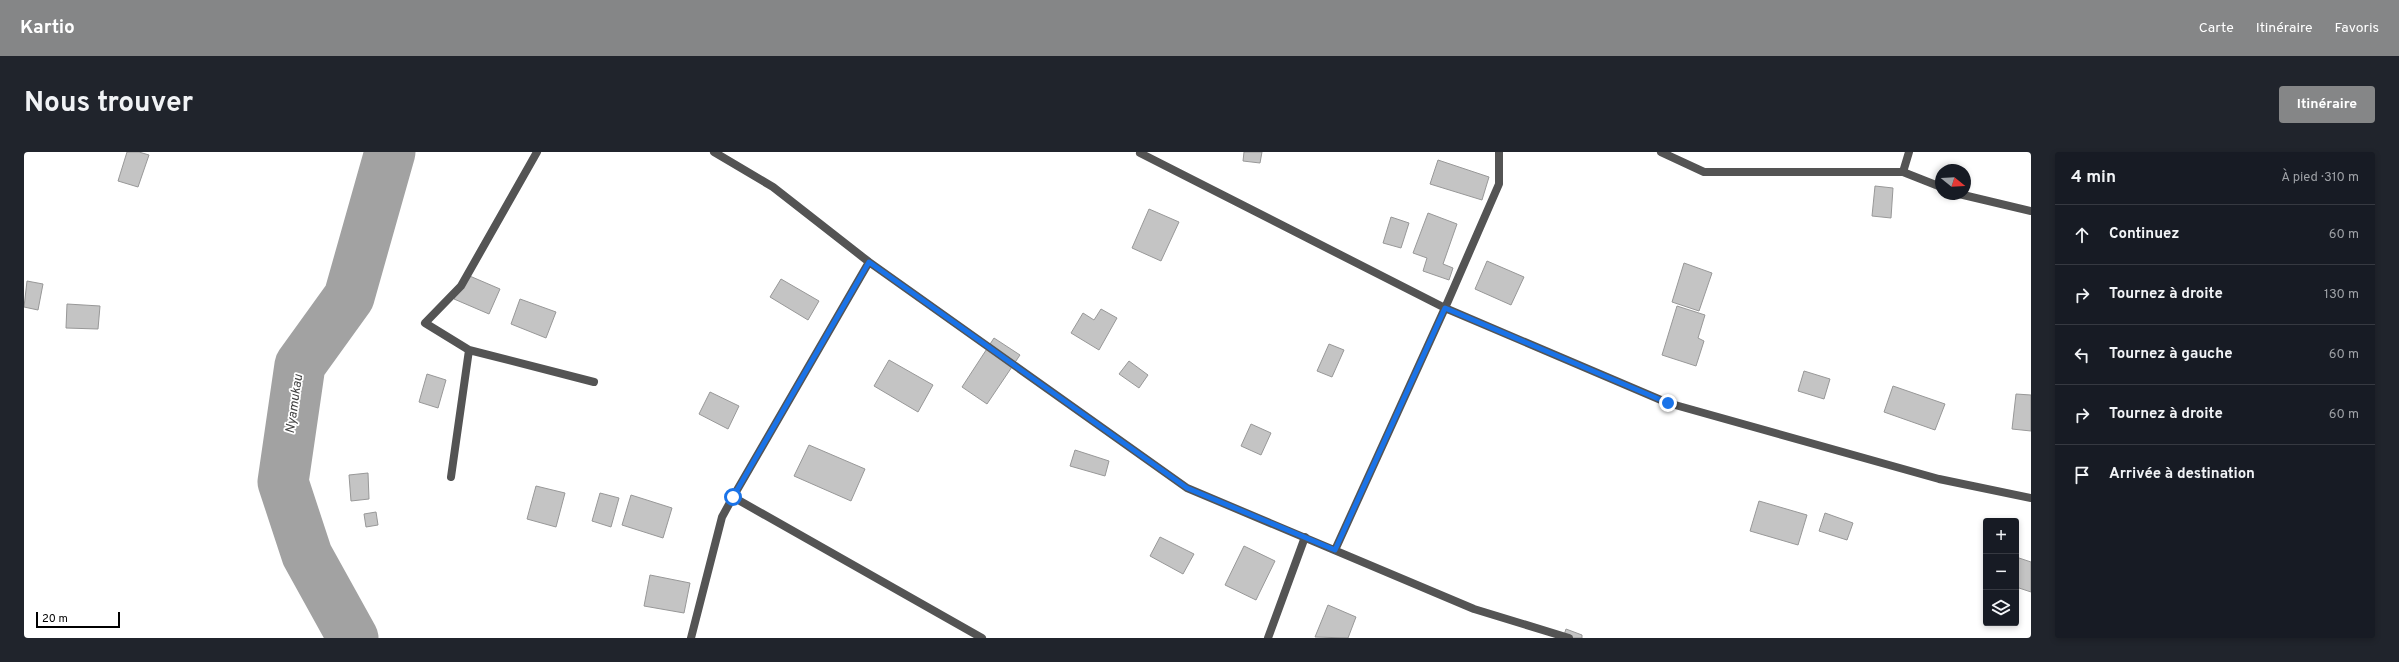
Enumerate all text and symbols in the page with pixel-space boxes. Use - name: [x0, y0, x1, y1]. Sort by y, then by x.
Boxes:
- text: Kartio: [20, 16, 75, 40]
- text: Carte: [2199, 20, 2234, 37]
- text: Itinéraire: [2256, 20, 2313, 37]
- text: Favoris: [2335, 20, 2379, 37]
- text: Nous trouver: [24, 86, 193, 122]
- button: Itinéraire: [2279, 86, 2375, 123]
- north arrow: [1935, 164, 1971, 200]
- text: 4 min: [2071, 167, 2116, 189]
- text: À pied · 310 m: [2281, 170, 2359, 186]
- icon: ahead: [2071, 224, 2093, 246]
- text: Continuez: [2109, 225, 2179, 244]
- text: 60 m: [2329, 227, 2359, 243]
- icon: right: [2071, 284, 2093, 306]
- text: Tournez à droite: [2109, 285, 2223, 304]
- text: 130 m: [2324, 287, 2359, 303]
- icon: left: [2071, 344, 2093, 366]
- text: Tournez à gauche: [2109, 345, 2233, 364]
- text: 60 m: [2329, 347, 2359, 363]
- water label: Nyamukau: [283, 372, 307, 435]
- route end: [1659, 394, 1677, 412]
- icon: right: [2071, 404, 2093, 426]
- text: Tournez à droite: [2109, 405, 2223, 424]
- text: 60 m: [2329, 407, 2359, 423]
- icon: arrive: [2071, 464, 2093, 486]
- text: Arrivée à destination: [2109, 465, 2255, 484]
- route start: [724, 488, 742, 506]
- map controls: [1983, 518, 2019, 626]
- button: +: [1983, 518, 2019, 554]
- button: −: [1983, 554, 2019, 590]
- button: layers: [1983, 590, 2019, 626]
- scale bar: [36, 610, 120, 629]
- text: 20 m: [42, 612, 68, 626]

